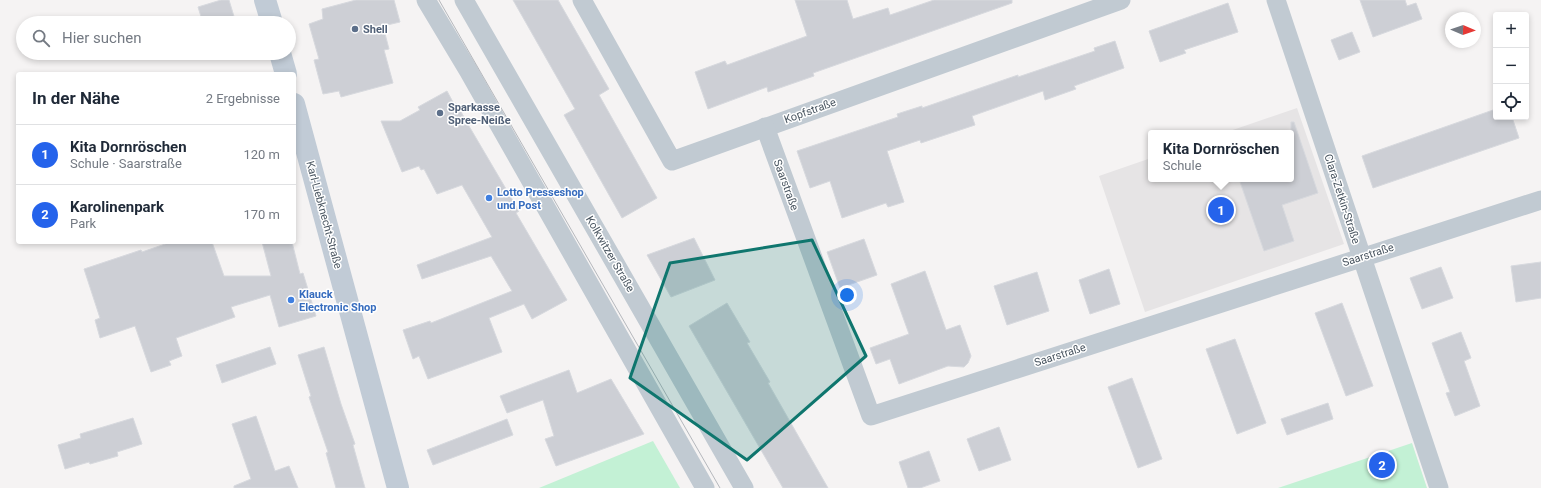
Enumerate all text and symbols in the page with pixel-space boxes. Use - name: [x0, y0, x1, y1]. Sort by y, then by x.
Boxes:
- north arrow: [1445, 12, 1481, 48]
- map controls: [1493, 12, 1529, 120]
- button: +: [1493, 12, 1529, 48]
- search box: [16, 16, 296, 60]
- place label: Shell: [363, 23, 388, 36]
- marker: Shell: [350, 24, 360, 34]
- icon: search: [30, 27, 52, 49]
- text: Hier suchen: [62, 29, 141, 47]
- button: −: [1493, 48, 1529, 84]
- button: locate: [1493, 84, 1529, 120]
- text: In der Nähe: [32, 88, 120, 108]
- text: 2 Ergebnisse: [206, 91, 280, 106]
- street label: Kopfstraße: [782, 96, 838, 126]
- place label: Sparkasse Spree-Neiße: [448, 101, 511, 127]
- marker: Sparkasse Spree-Neiße: [435, 108, 445, 118]
- popup: [1148, 130, 1294, 182]
- text: Kita Dornröschen: [70, 138, 187, 156]
- text: Kita Dornröschen: [1163, 140, 1279, 158]
- text: 1: [41, 147, 49, 162]
- text: 120 m: [243, 147, 280, 162]
- street label: Clara-Zetkin-Straße: [1321, 152, 1363, 246]
- text: Schule · Saarstraße: [70, 156, 182, 171]
- street label: Saarstraße: [771, 158, 801, 212]
- text: Schule: [1163, 158, 1202, 173]
- street label: Karl-Liebknecht-Straße: [303, 160, 345, 270]
- place label: Lotto Presseshop und Post: [497, 186, 584, 212]
- marker: Lotto Presseshop und Post: [484, 193, 494, 203]
- pin: 1: [1208, 195, 1234, 225]
- text: Karolinenpark: [70, 198, 164, 216]
- text: 2: [41, 207, 49, 222]
- text: 170 m: [243, 207, 280, 222]
- street label: Kolkwitzer Straße: [583, 214, 637, 294]
- text: Park: [70, 216, 96, 231]
- street label: Saarstraße: [1341, 241, 1396, 269]
- your location: [837, 285, 857, 305]
- place label: Klauck Electronic Shop: [299, 288, 376, 314]
- marker: Klauck Electronic Shop: [286, 295, 296, 305]
- street label: Saarstraße: [1033, 341, 1088, 369]
- pin: 2: [1369, 450, 1395, 480]

